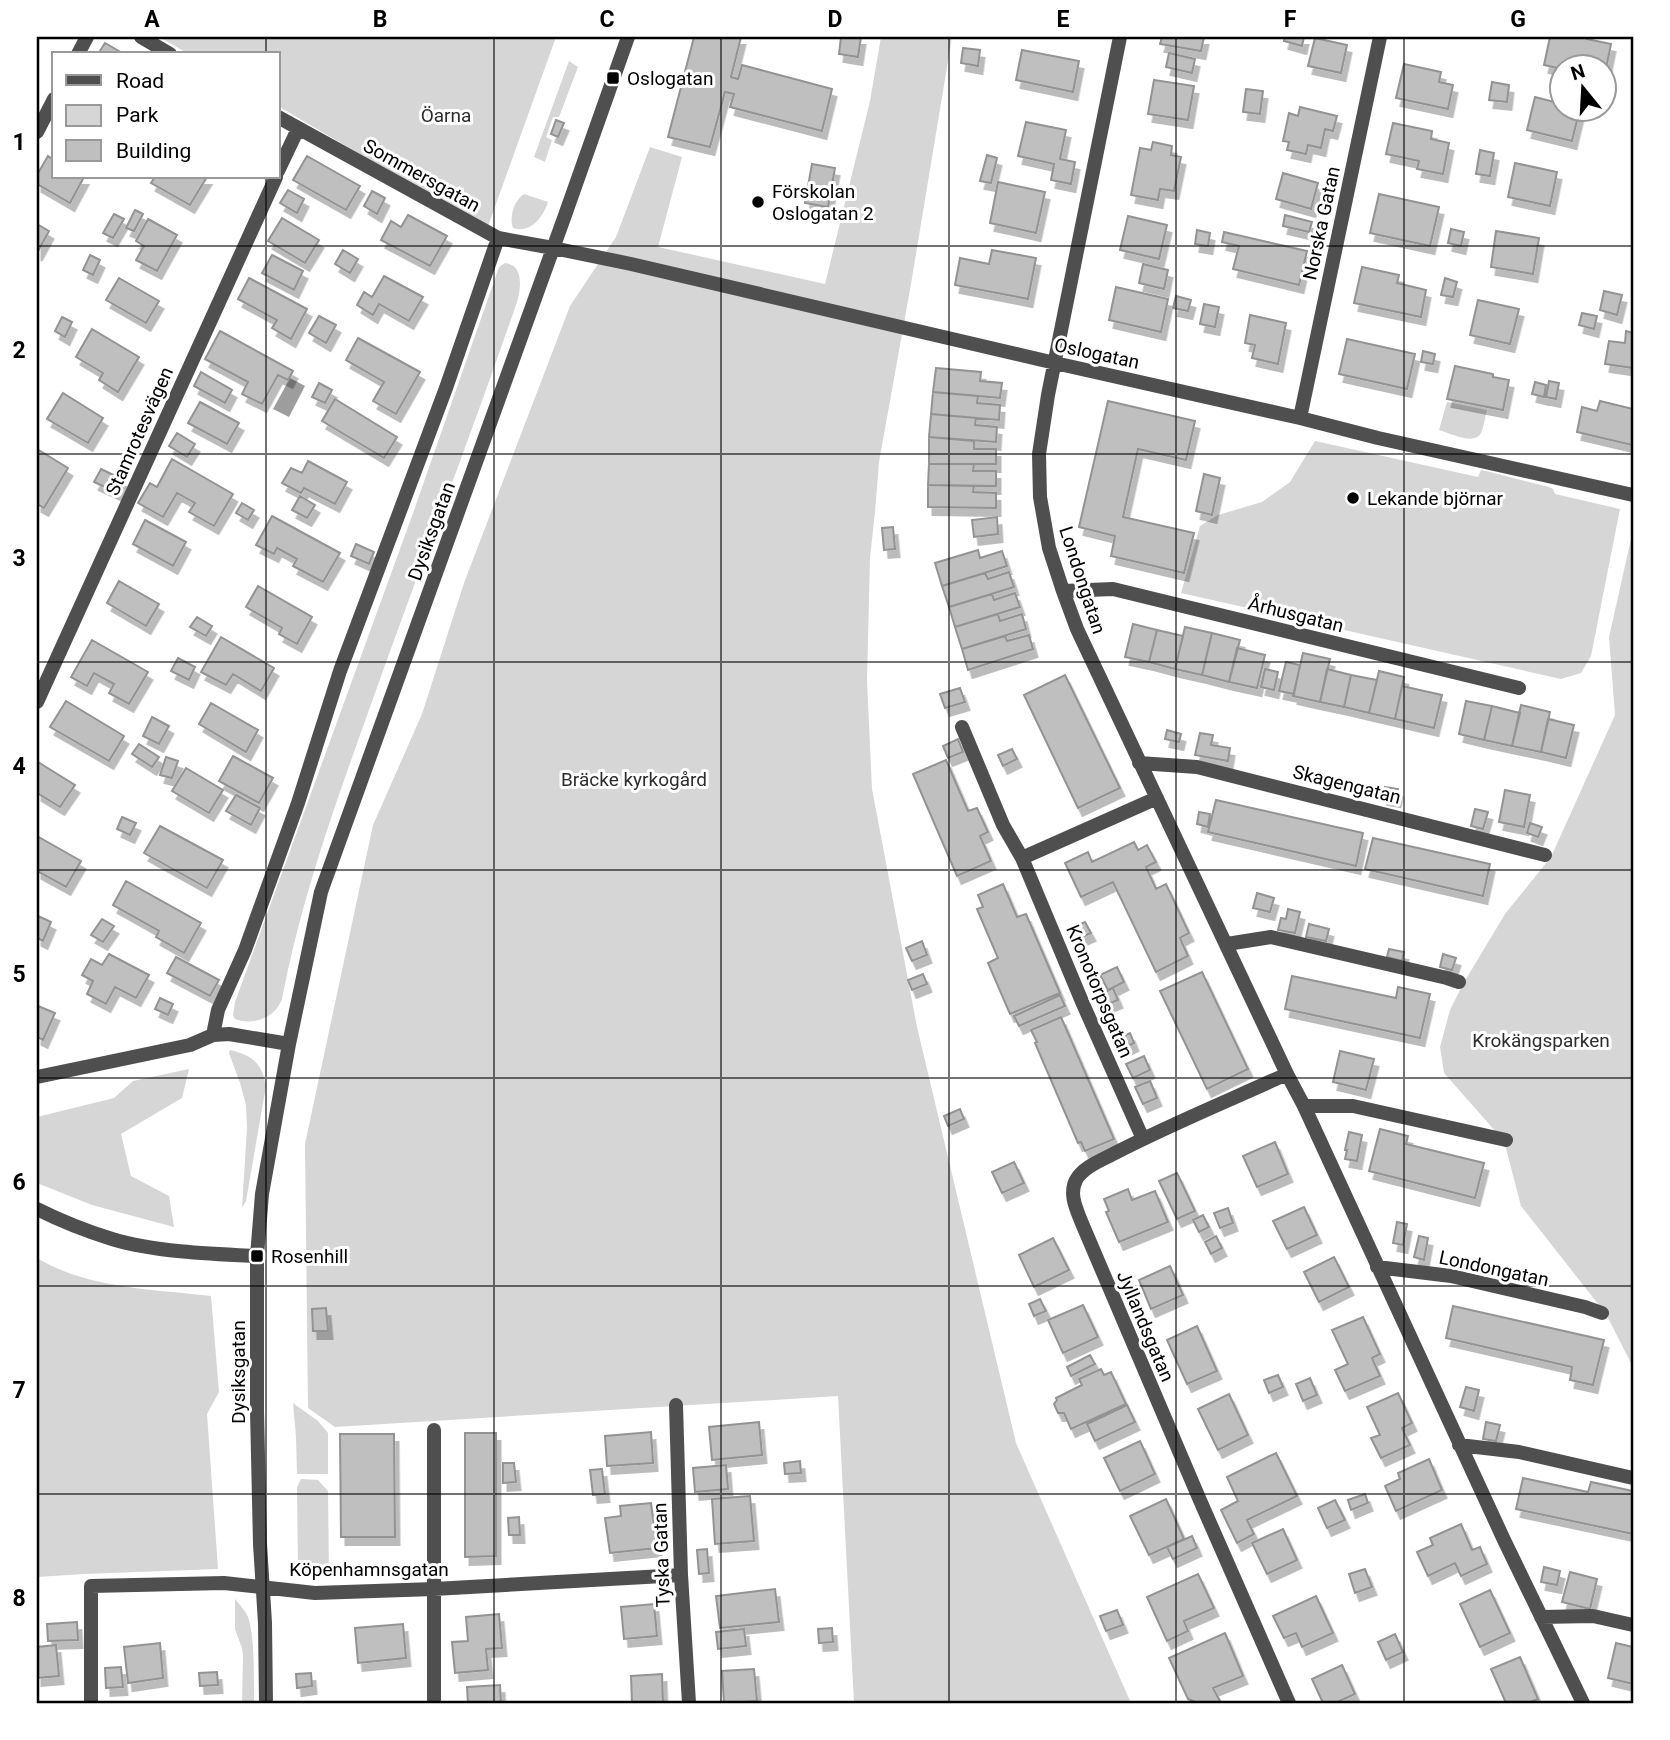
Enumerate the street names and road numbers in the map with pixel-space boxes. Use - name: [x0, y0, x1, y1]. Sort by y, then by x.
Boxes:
- street label: Sommersgatan: [359, 134, 484, 217]
- street label: Norska Gatan: [1298, 164, 1345, 282]
- street label: Oslogatan: [1052, 333, 1142, 374]
- street label: Stamrotesvägen: [101, 363, 178, 499]
- street label: Dysiksgatan: [403, 479, 460, 584]
- street label: Londongatan: [1054, 524, 1111, 637]
- street label: Århusgatan: [1246, 592, 1346, 637]
- street label: Skagengatan: [1290, 760, 1403, 809]
- street label: Kronotorpsgatan: [1061, 921, 1138, 1061]
- street label: Londongatan: [1437, 1246, 1551, 1291]
- street label: Jyllandsgatan: [1112, 1267, 1179, 1385]
- street label: Dysiksgatan: [227, 1320, 250, 1424]
- street label: Tyska Gatan: [648, 1502, 675, 1608]
- street label: Köpenhamnsgatan: [289, 1558, 449, 1581]

